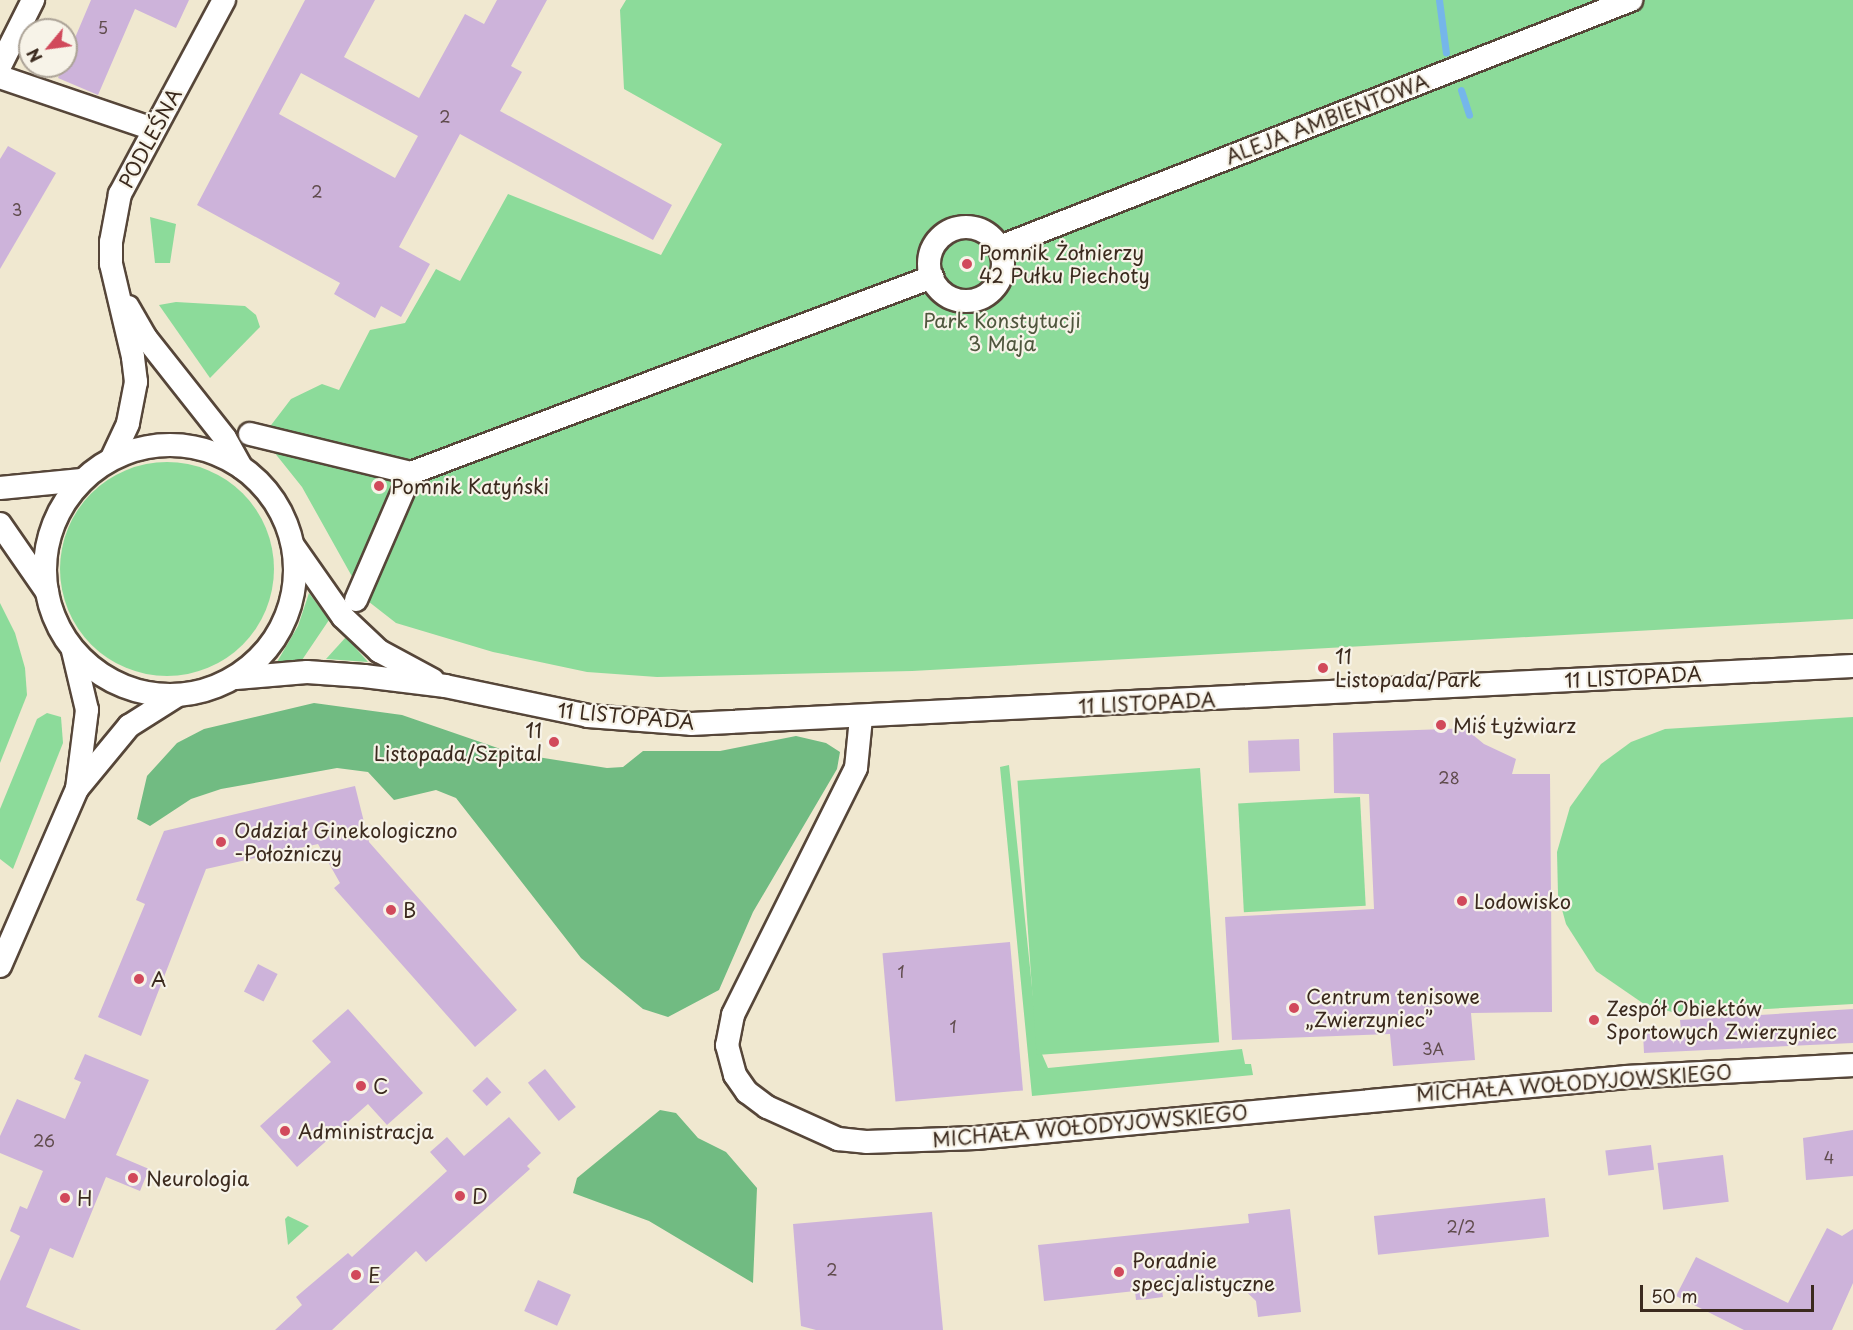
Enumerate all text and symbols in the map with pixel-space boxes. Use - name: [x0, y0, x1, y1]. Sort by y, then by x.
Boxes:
- house number: 5: [98, 17, 108, 37]
- north arrow: [18, 18, 78, 78]
- text: N: [20, 44, 48, 67]
- street label: ALEJA AMBIENTOWA: [1222, 69, 1432, 169]
- street label: PODLEŚNA: [114, 84, 186, 192]
- house number: 2: [439, 106, 451, 126]
- house number: 2: [311, 181, 323, 201]
- house number: 3: [12, 199, 22, 219]
- place label: Pomnik Żołnierzy 42 Pułku Piechoty: [979, 240, 1153, 287]
- marker: Pomnik Żołnierzy 42 Pułku Piechoty: [960, 257, 974, 271]
- park label: Park Konstytucji 3 Maja: [923, 309, 1081, 356]
- place label: Pomnik Katyński: [391, 474, 552, 498]
- marker: Pomnik Katyński: [372, 479, 386, 493]
- place label: 11 Listopada/Park: [1335, 644, 1481, 691]
- marker: 11 Listopada/Park: [1316, 661, 1330, 675]
- street label: 11 LISTOPADA: [1563, 661, 1703, 693]
- street label: 11 LISTOPADA: [1077, 687, 1217, 719]
- street label: 11 LISTOPADA: [556, 698, 696, 734]
- place label: Miś Łyżwiarz: [1453, 713, 1577, 737]
- place label: 11 Listopada/Szpital: [374, 718, 542, 765]
- marker: Miś Łyżwiarz: [1434, 718, 1448, 732]
- marker: 11 Listopada/Szpital: [547, 735, 561, 749]
- house number: 28: [1438, 767, 1460, 787]
- place label: Oddział Ginekologiczno -Położniczy: [234, 819, 459, 866]
- marker: Oddział Ginekologiczno -Położniczy: [212, 833, 230, 851]
- place label: Lodowisko: [1474, 889, 1571, 913]
- marker: Lodowisko: [1455, 894, 1469, 908]
- place label: B: [403, 898, 416, 922]
- marker: B: [384, 903, 398, 917]
- house number: 1: [897, 961, 905, 981]
- place label: A: [151, 967, 166, 991]
- marker: A: [132, 972, 146, 986]
- place label: Centrum tenisowe „Zwierzyniec”: [1306, 984, 1479, 1031]
- place label: Zespół Obiektów Sportowych Zwierzyniec: [1606, 996, 1837, 1043]
- marker: Centrum tenisowe „Zwierzyniec”: [1287, 1001, 1301, 1015]
- marker: Zespół Obiektów Sportowych Zwierzyniec: [1587, 1013, 1601, 1027]
- house number: 1: [949, 1016, 957, 1036]
- house number: 3A: [1422, 1038, 1444, 1058]
- street label: MICHAŁA WOŁODYJOWSKIEGO: [1415, 1060, 1733, 1106]
- place label: C: [373, 1074, 388, 1098]
- marker: C: [354, 1079, 368, 1093]
- street label: MICHAŁA WOŁODYJOWSKIEGO: [931, 1100, 1249, 1152]
- place label: Administracja: [298, 1119, 434, 1143]
- marker: Administracja: [276, 1122, 294, 1140]
- house number: 26: [33, 1130, 55, 1150]
- house number: 4: [1824, 1147, 1834, 1167]
- place label: Neurologia: [146, 1166, 249, 1190]
- marker: Neurologia: [124, 1169, 142, 1187]
- place label: D: [472, 1184, 488, 1208]
- place label: H: [77, 1186, 92, 1210]
- marker: D: [453, 1189, 467, 1203]
- marker: H: [58, 1191, 72, 1205]
- house number: 2/2: [1446, 1216, 1476, 1236]
- place label: Poradnie specjalistyczne: [1132, 1248, 1275, 1295]
- house number: 2: [826, 1259, 838, 1279]
- place label: E: [368, 1263, 381, 1287]
- marker: Poradnie specjalistyczne: [1110, 1263, 1128, 1281]
- marker: E: [349, 1268, 363, 1282]
- scale bar: [1643, 1273, 1817, 1311]
- text: 50 m: [1651, 1282, 1698, 1309]

